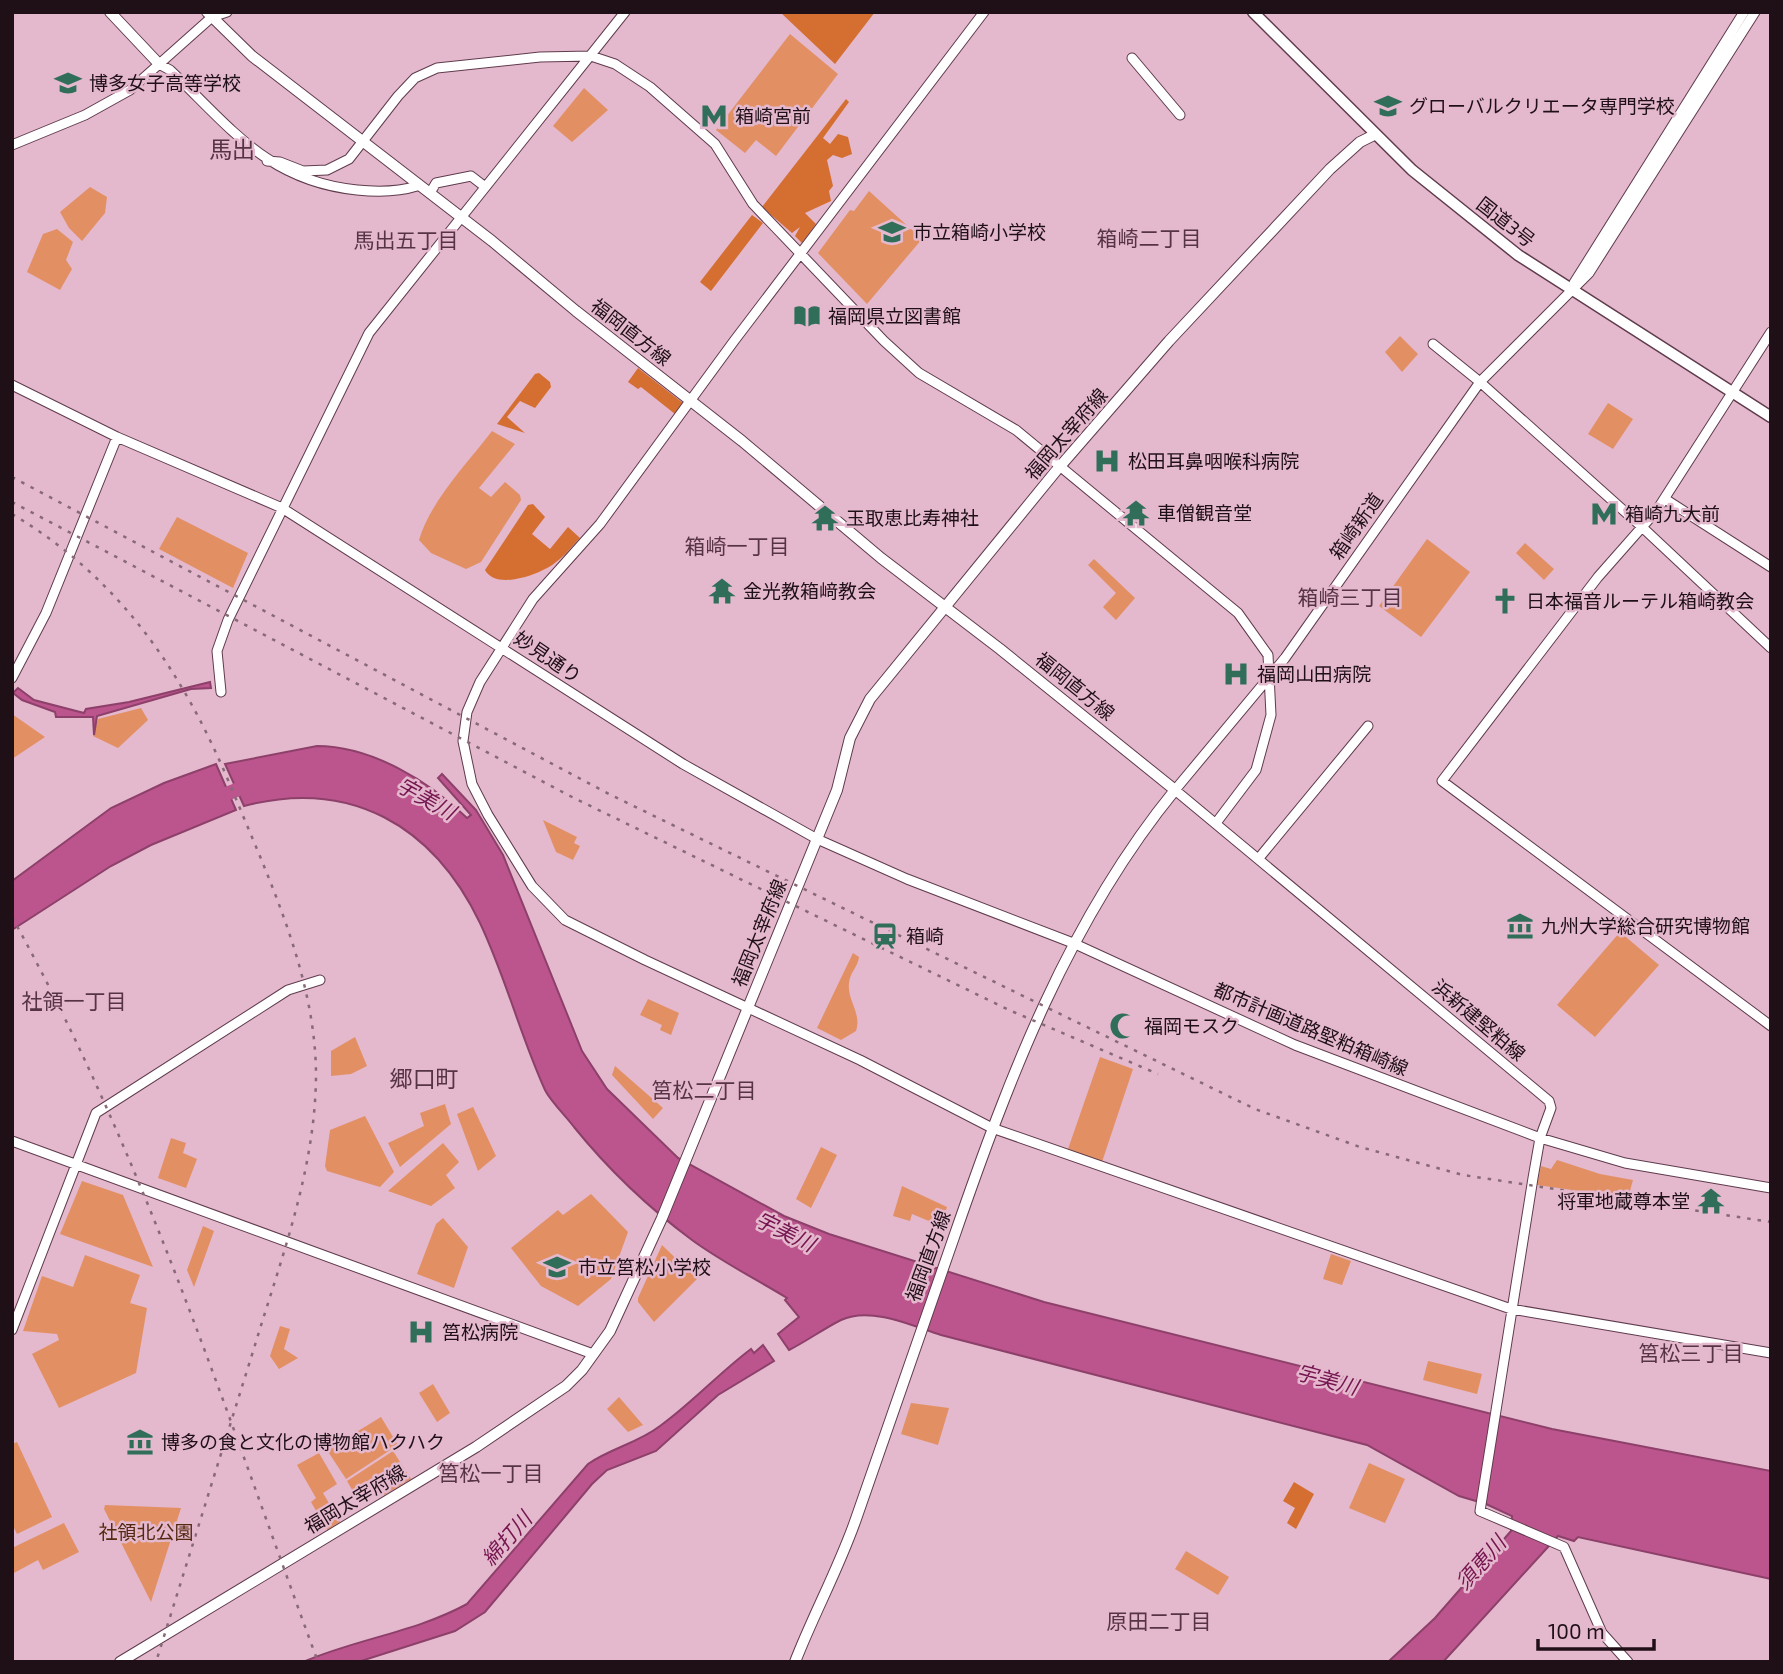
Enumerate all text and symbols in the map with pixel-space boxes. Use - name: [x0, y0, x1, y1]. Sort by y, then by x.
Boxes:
- school or university icon: 博多女子高等学校: [53, 68, 83, 98]
- place label: 博多女子高等学校: [89, 71, 241, 94]
- school or university icon: グローバルクリエータ専門学校: [1373, 91, 1403, 121]
- place label: グローバルクリエータ専門学校: [1409, 94, 1675, 117]
- metro station icon: 箱崎宮前: [699, 101, 729, 131]
- place label: 箱崎宮前: [735, 104, 811, 127]
- district label: 馬出: [209, 135, 255, 163]
- street label: 国道3号: [1473, 192, 1540, 251]
- school or university icon: 市立箱崎小学校: [877, 217, 907, 247]
- place label: 市立箱崎小学校: [913, 220, 1046, 243]
- district label: 箱崎二丁目: [1097, 225, 1202, 250]
- district label: 馬出五丁目: [354, 227, 459, 252]
- street label: 福岡直方線: [587, 293, 676, 370]
- library icon: 福岡県立図書館: [792, 301, 822, 331]
- place label: 福岡県立図書館: [828, 304, 961, 327]
- street label: 福岡太宰府線: [1020, 383, 1112, 484]
- hospital icon: 松田耳鼻咽喉科病院: [1092, 446, 1122, 476]
- place label: 松田耳鼻咽喉科病院: [1128, 449, 1299, 472]
- street label: 箱崎新道: [1324, 488, 1387, 563]
- temple icon: 車僧観音堂: [1121, 498, 1151, 528]
- metro station icon: 箱崎九大前: [1589, 499, 1619, 529]
- place label: 車僧観音堂: [1157, 501, 1252, 524]
- place label: 箱崎九大前: [1625, 502, 1720, 525]
- temple icon: 玉取恵比寿神社: [810, 503, 840, 533]
- place label: 玉取恵比寿神社: [846, 506, 979, 529]
- district label: 箱崎一丁目: [685, 533, 790, 558]
- temple icon: 金光教箱﨑教会: [707, 576, 737, 606]
- place label: 金光教箱﨑教会: [743, 579, 876, 602]
- district label: 箱崎三丁目: [1298, 584, 1403, 609]
- church icon: 日本福音ルーテル箱崎教会: [1490, 586, 1520, 616]
- place label: 日本福音ルーテル箱崎教会: [1526, 589, 1754, 612]
- street label: 妙見通り: [510, 626, 586, 687]
- street label: 福岡直方線: [1031, 647, 1119, 724]
- hospital icon: 福岡山田病院: [1221, 659, 1251, 689]
- place label: 福岡山田病院: [1257, 662, 1371, 685]
- water label: 宇美川: [393, 771, 462, 825]
- street label: 福岡太宰府線: [727, 876, 791, 990]
- museum icon: 九州大学総合研究博物館: [1505, 911, 1535, 941]
- place label: 九州大学総合研究博物館: [1541, 914, 1750, 937]
- station icon: 箱崎: [870, 921, 900, 951]
- place label: 箱崎: [906, 924, 944, 947]
- street label: 浜新建堅粕線: [1428, 974, 1530, 1065]
- street label: 都市計画道路堅粕箱崎線: [1211, 977, 1412, 1080]
- district label: 社領一丁目: [22, 988, 127, 1013]
- mosque icon: 福岡モスク: [1108, 1011, 1138, 1041]
- place label: 福岡モスク: [1144, 1014, 1239, 1037]
- district label: 郷口町: [390, 1064, 459, 1092]
- district label: 筥松二丁目: [652, 1077, 757, 1102]
- temple icon: 将軍地蔵尊本堂: [1696, 1186, 1726, 1216]
- place label: 将軍地蔵尊本堂: [1557, 1189, 1690, 1212]
- water label: 宇美川: [752, 1206, 821, 1257]
- street label: 福岡直方線: [900, 1207, 955, 1304]
- school or university icon: 市立筥松小学校: [542, 1252, 572, 1282]
- place label: 市立筥松小学校: [578, 1255, 711, 1278]
- hospital icon: 筥松病院: [406, 1317, 436, 1347]
- place label: 筥松病院: [442, 1320, 518, 1343]
- district label: 筥松三丁目: [1639, 1340, 1744, 1365]
- water label: 宇美川: [1294, 1358, 1363, 1399]
- museum icon: 博多の食と文化の博物館ハクハク: [125, 1427, 155, 1457]
- place label: 博多の食と文化の博物館ハクハク: [161, 1430, 445, 1453]
- street label: 福岡太宰府線: [300, 1459, 410, 1538]
- district label: 筥松一丁目: [439, 1460, 544, 1485]
- water label: 綿打川: [476, 1505, 537, 1570]
- park label: 社領北公園: [98, 1520, 194, 1543]
- water label: 須恵川: [1450, 1529, 1511, 1594]
- district label: 原田二丁目: [1107, 1608, 1212, 1633]
- scale bar: [1538, 1608, 1654, 1652]
- text: 100 m: [1548, 1618, 1605, 1643]

